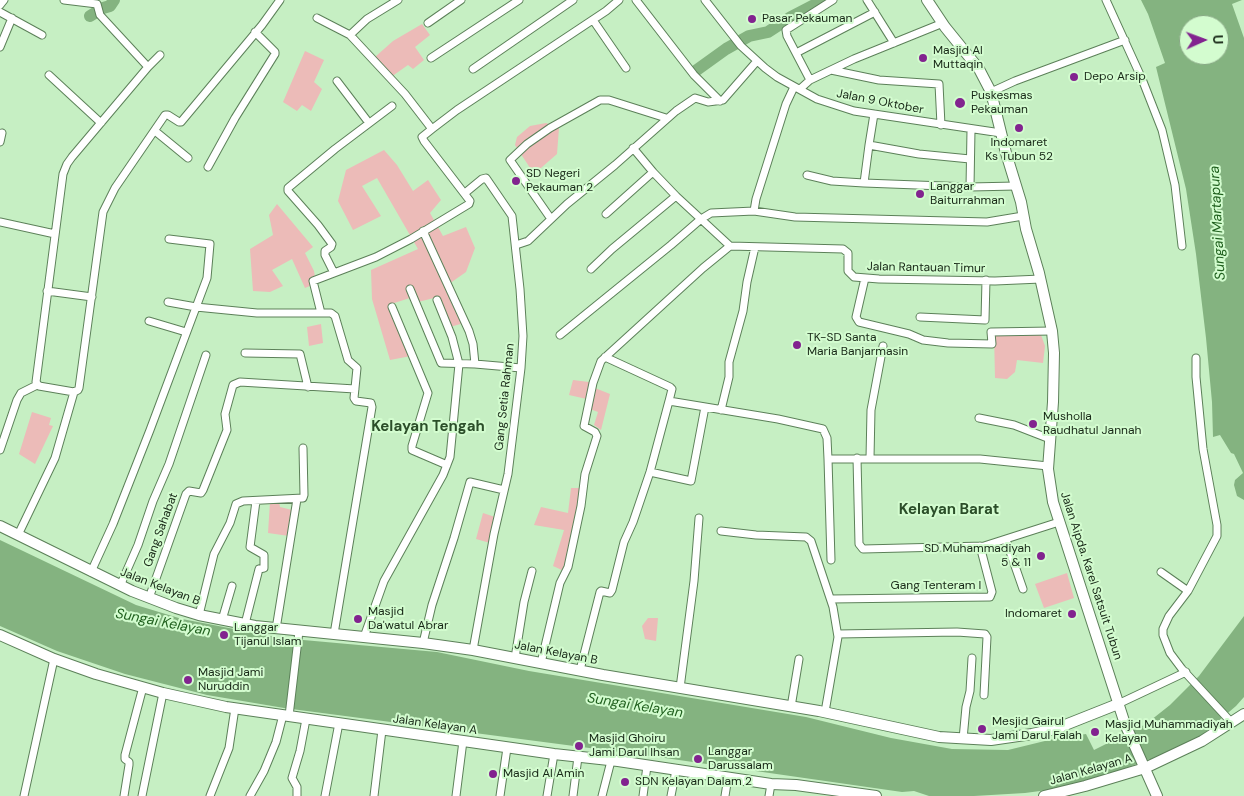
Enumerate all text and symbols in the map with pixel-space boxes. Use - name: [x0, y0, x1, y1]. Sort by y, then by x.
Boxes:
- place label: Pasar Pekauman: [762, 12, 852, 26]
- marker: Pasar Pekauman: [746, 13, 758, 25]
- north arrow: [1179, 15, 1229, 65]
- text: U: [1209, 34, 1227, 45]
- place label: Masjid Al Muttaqin: [933, 44, 983, 72]
- marker: Masjid Al Muttaqin: [917, 52, 929, 64]
- place label: Depo Arsip: [1084, 70, 1146, 84]
- marker: Depo Arsip: [1068, 71, 1080, 83]
- street label: Jalan 9 Oktober: [835, 87, 925, 117]
- place label: Puskesmas Pekauman: [971, 89, 1033, 117]
- marker: Puskesmas Pekauman: [953, 96, 967, 110]
- marker: Indomaret Ks Tubun 52: [1013, 122, 1025, 134]
- place label: Indomaret Ks Tubun 52: [985, 136, 1053, 164]
- water label: Sungai Martapura: [1207, 165, 1229, 281]
- place label: SD Negeri Pekauman 2: [526, 167, 593, 195]
- marker: SD Negeri Pekauman 2: [510, 175, 522, 187]
- place label: Langgar Baiturrahman: [930, 180, 1005, 208]
- marker: Langgar Baiturrahman: [914, 188, 926, 200]
- street label: Jalan Rantauan Timur: [867, 260, 985, 276]
- place label: TK-SD Santa Maria Banjarmasin: [807, 331, 908, 359]
- marker: TK-SD Santa Maria Banjarmasin: [791, 339, 803, 351]
- street label: Gang Setia Rahman: [492, 343, 518, 451]
- place label: Musholla Raudhatul Jannah: [1043, 410, 1141, 438]
- district label: Kelayan Tengah: [371, 418, 485, 436]
- marker: Musholla Raudhatul Jannah: [1027, 418, 1039, 430]
- street label: Jalan Aipda. Karel Satsuit Tubun: [1057, 490, 1125, 662]
- street label: Gang Sahabat: [141, 491, 181, 569]
- district label: Kelayan Barat: [899, 501, 999, 519]
- place label: SD Muhammadiyah 5 & 11: [924, 542, 1031, 570]
- marker: SD Muhammadiyah 5 & 11: [1035, 550, 1047, 562]
- street label: Jalan Kelayan B: [118, 565, 202, 609]
- street label: Gang Tenteram I: [891, 579, 981, 593]
- place label: Masjid Da'watul Abrar: [368, 605, 448, 633]
- water label: Sungai Kelayan: [114, 606, 212, 640]
- place label: Indomaret: [1005, 607, 1062, 621]
- marker: Indomaret: [1066, 608, 1078, 620]
- marker: Masjid Da'watul Abrar: [352, 613, 364, 625]
- place label: Langgar Tijanul Islam: [234, 621, 301, 649]
- marker: Langgar Tijanul Islam: [218, 629, 230, 641]
- street label: Jalan Kelayan B: [513, 638, 599, 668]
- place label: Masjid Jami Nuruddin: [198, 666, 263, 694]
- marker: Masjid Jami Nuruddin: [182, 674, 194, 686]
- water label: Sungai Kelayan: [586, 690, 684, 722]
- street label: Jalan Kelayan A: [392, 712, 478, 738]
- place label: Mesjid Gairul Jami Darul Falah: [992, 715, 1082, 743]
- place label: Masjid Muhammadiyah Kelayan: [1105, 718, 1233, 746]
- marker: Mesjid Gairul Jami Darul Falah: [976, 723, 988, 735]
- marker: Masjid Muhammadiyah Kelayan: [1089, 726, 1101, 738]
- place label: Masjid Ghoiru Jami Darul Ihsan: [589, 732, 679, 760]
- marker: Masjid Ghoiru Jami Darul Ihsan: [573, 740, 585, 752]
- place label: Langgar Darussalam: [708, 745, 773, 773]
- street label: Jalan Kelayan A: [1048, 751, 1134, 789]
- marker: Langgar Darussalam: [692, 753, 704, 765]
- place label: Masjid Al Amin: [503, 767, 584, 781]
- marker: Masjid Al Amin: [487, 768, 499, 780]
- place label: SDN Kelayan Dalam 2: [635, 775, 752, 789]
- marker: SDN Kelayan Dalam 2: [619, 776, 631, 788]

